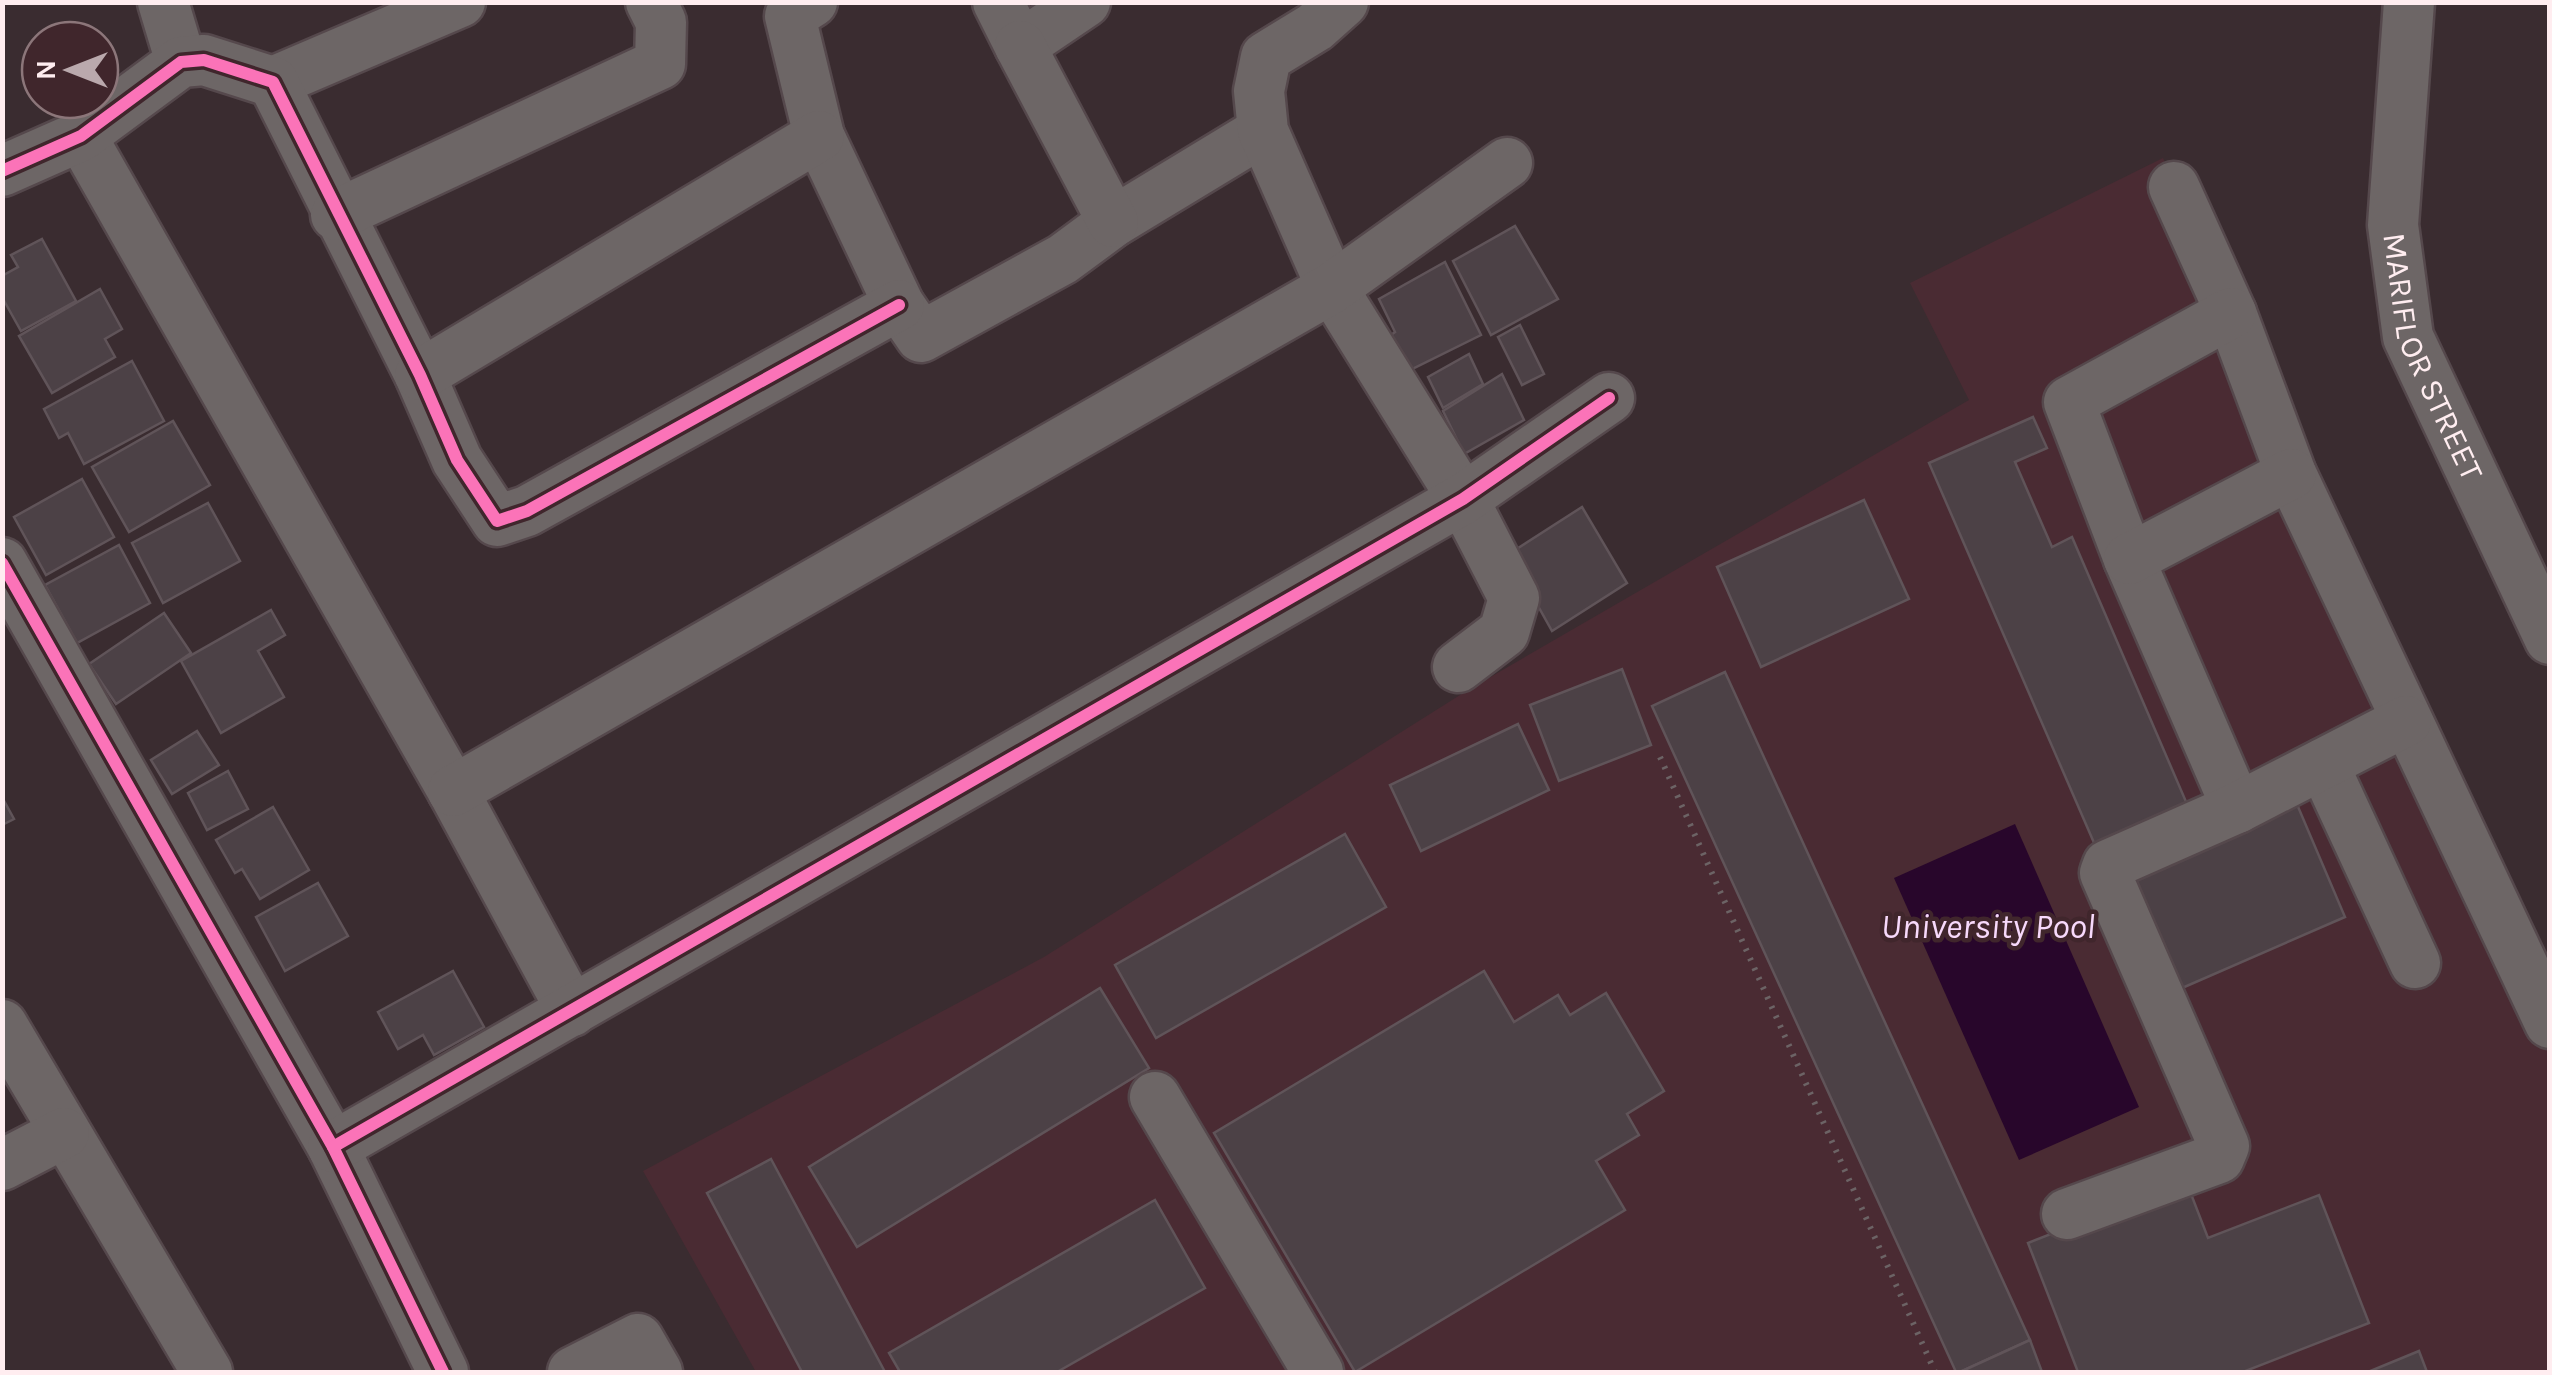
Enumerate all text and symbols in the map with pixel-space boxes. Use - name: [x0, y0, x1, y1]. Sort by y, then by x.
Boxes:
- north arrow: [20, 20, 120, 120]
- text: N: [29, 60, 62, 80]
- street label: MARIFLOR STREET: [2376, 231, 2491, 486]
- water label: University Pool: [1881, 906, 2095, 947]

